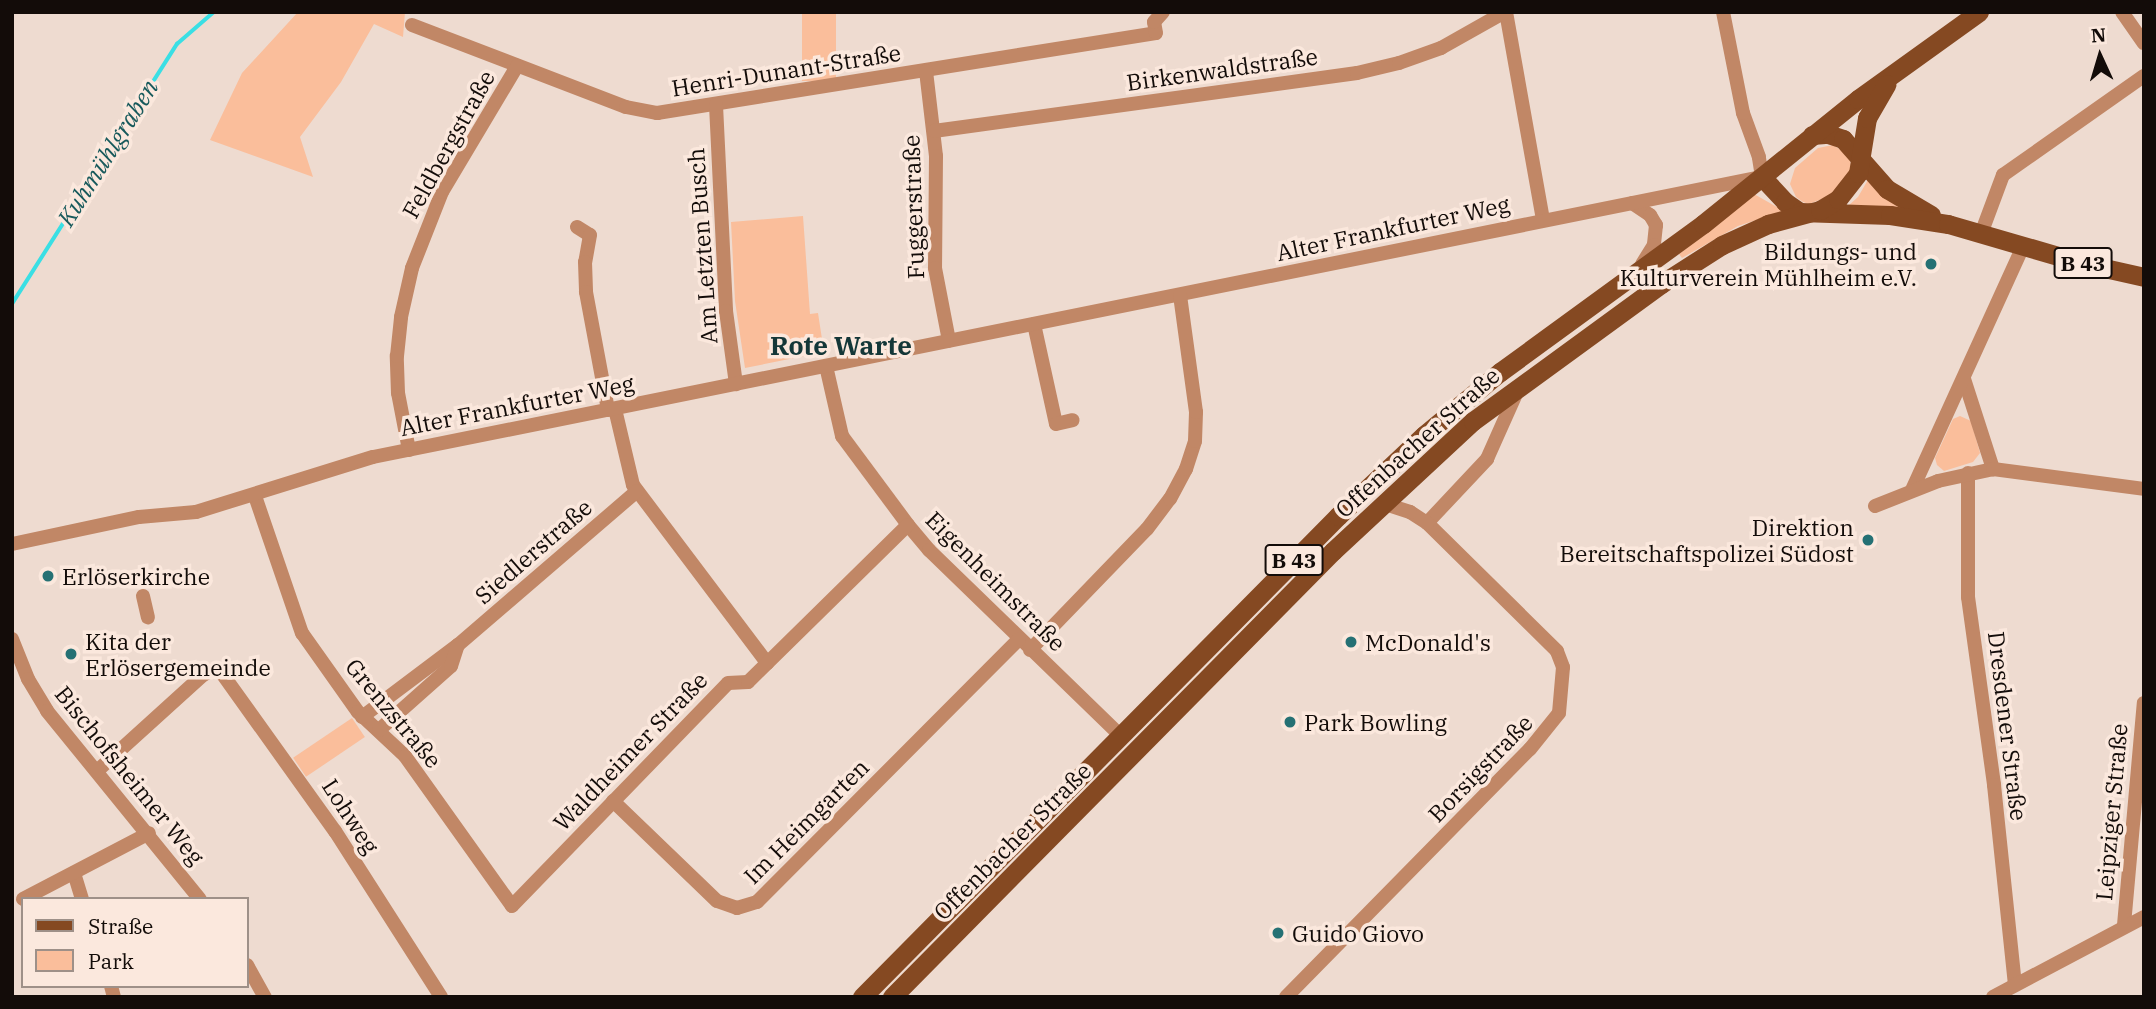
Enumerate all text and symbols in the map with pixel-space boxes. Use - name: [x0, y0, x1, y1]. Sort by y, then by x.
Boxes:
- north arrow: [2065, 21, 2135, 91]
- text: N: [2090, 23, 2107, 48]
- street label: Henri-Dunant-Straße: [669, 38, 903, 102]
- street label: Birkenwaldstraße: [1125, 42, 1319, 96]
- street label: Feldbergstraße: [396, 65, 500, 223]
- water label: Kuhmühlgraben: [52, 75, 164, 231]
- street label: Fuggerstraße: [897, 134, 929, 280]
- street label: Am Letzten Busch: [681, 147, 723, 345]
- street label: Alter Frankfurter Weg: [1274, 190, 1512, 266]
- place label: Bildungs- und Kulturverein Mühlheim e.V.: [1620, 237, 1917, 291]
- road number: B 43: [2053, 246, 2113, 280]
- marker: Bildungs- und Kulturverein Mühlheim e.V.: [1923, 256, 1939, 272]
- district label: Rote Warte: [770, 330, 912, 362]
- street label: Offenbacher Straße: [1329, 361, 1505, 523]
- street label: Alter Frankfurter Weg: [398, 369, 636, 441]
- street label: Siedlerstraße: [469, 493, 597, 609]
- street label: Eigenheimstraße: [920, 505, 1072, 657]
- place label: Direktion Bereitschaftspolizei Südost: [1560, 513, 1854, 567]
- marker: Direktion Bereitschaftspolizei Südost: [1860, 532, 1876, 548]
- road number: B 43: [1264, 542, 1324, 578]
- place label: Erlöserkirche: [62, 562, 210, 590]
- marker: Erlöserkirche: [40, 568, 56, 584]
- place label: Kita der Erlösergemeinde: [85, 627, 271, 681]
- place label: McDonald's: [1365, 628, 1491, 656]
- street label: Dresdener Straße: [1983, 630, 2033, 822]
- marker: McDonald's: [1343, 634, 1359, 650]
- marker: Kita der Erlösergemeinde: [63, 646, 79, 662]
- street label: Grenzstraße: [340, 653, 448, 773]
- street label: Waldheimer Straße: [547, 666, 713, 836]
- street label: Bischofsheimer Weg: [49, 680, 211, 870]
- place label: Park Bowling: [1304, 708, 1447, 736]
- street label: Borsigstraße: [1422, 709, 1538, 827]
- marker: Park Bowling: [1282, 714, 1298, 730]
- street label: Leipziger Straße: [2090, 722, 2132, 902]
- street label: Im Heimgarten: [738, 753, 874, 889]
- street label: Offenbacher Straße: [928, 757, 1096, 925]
- street label: Lohweg: [317, 774, 385, 858]
- legend: [21, 897, 248, 988]
- text: Straße: [88, 912, 153, 940]
- place label: Guido Giovo: [1292, 919, 1424, 947]
- marker: Guido Giovo: [1270, 925, 1286, 941]
- text: Park: [88, 947, 134, 975]

